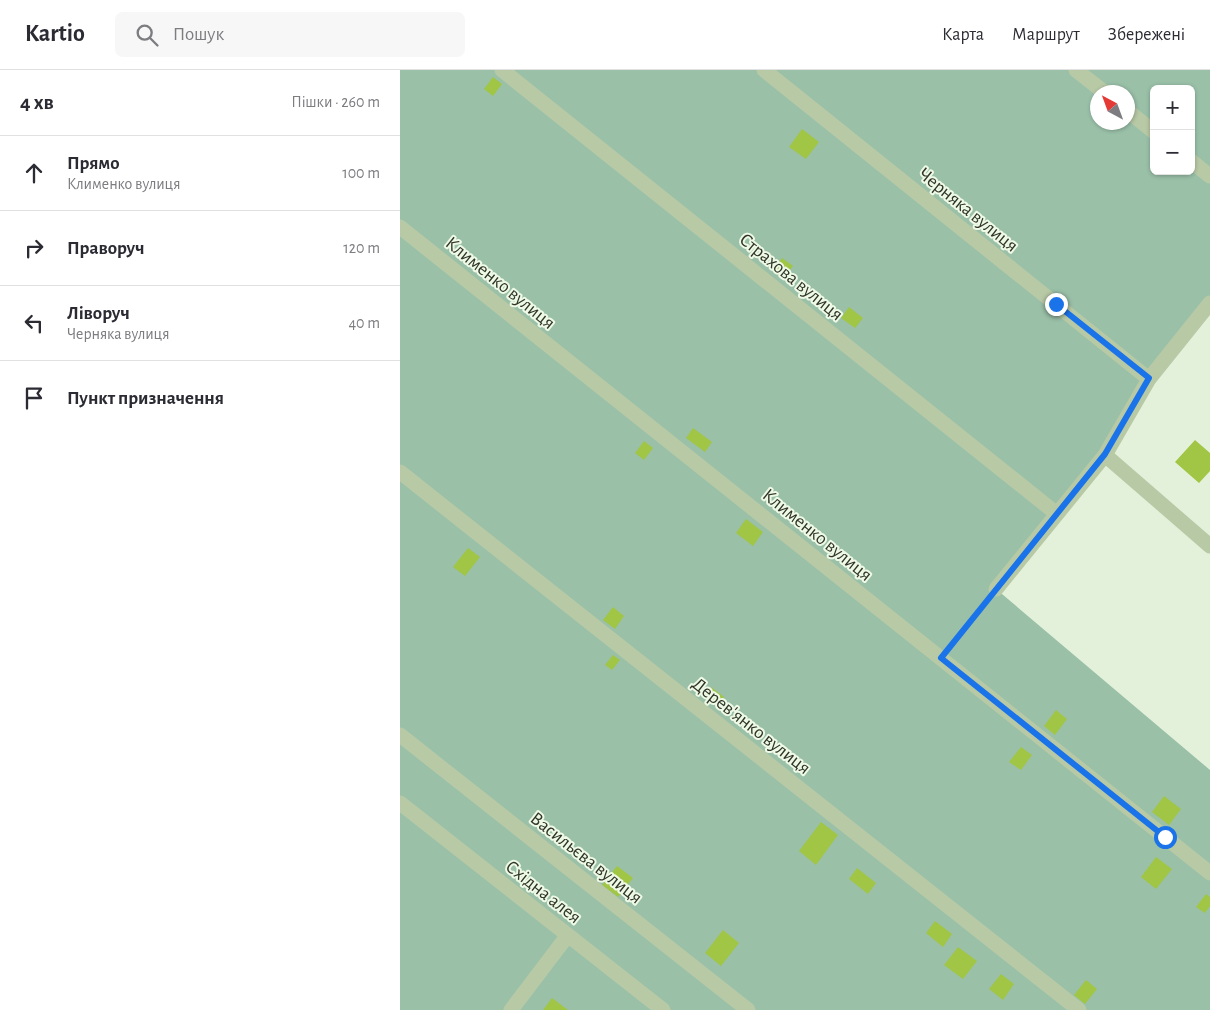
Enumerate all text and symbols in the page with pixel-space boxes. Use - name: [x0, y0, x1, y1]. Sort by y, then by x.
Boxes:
- search box: [115, 12, 465, 57]
- icon: search: [133, 21, 161, 49]
- text: Kartio: [25, 22, 85, 46]
- text: Пошук: [173, 25, 224, 44]
- text: Карта: [942, 26, 984, 44]
- text: Маршрут: [1012, 26, 1080, 44]
- text: Збережені: [1108, 26, 1185, 44]
- north arrow: [1090, 85, 1135, 130]
- map controls: [1150, 85, 1195, 175]
- button: +: [1150, 85, 1195, 130]
- text: 4 хв: [20, 92, 54, 113]
- text: Пішки · 260 m: [291, 94, 380, 110]
- button: −: [1150, 130, 1195, 175]
- text: Прямо: [67, 154, 120, 173]
- icon: ahead: [20, 159, 48, 187]
- street label: Черняка вулиця: [915, 164, 1021, 256]
- text: 100 m: [342, 165, 380, 181]
- text: Клименко вулиця: [67, 176, 181, 192]
- street label: Страхова вулиця: [736, 230, 846, 325]
- street label: Клименко вулиця: [442, 233, 558, 333]
- icon: right: [20, 234, 48, 262]
- text: Праворуч: [67, 239, 145, 258]
- text: 120 m: [343, 240, 380, 256]
- route end: [1045, 293, 1068, 316]
- text: Ліворуч: [67, 304, 130, 323]
- icon: left: [20, 309, 48, 337]
- text: 40 m: [348, 315, 380, 331]
- text: Черняка вулиця: [67, 326, 170, 342]
- icon: arrive: [20, 384, 48, 412]
- text: Пункт призначення: [67, 389, 224, 408]
- street label: Клименко вулиця: [759, 485, 875, 585]
- street label: Дерев'янко вулиця: [688, 674, 814, 778]
- street label: Васильєва вулиця: [526, 809, 646, 908]
- route start: [1154, 826, 1177, 849]
- street label: Східна алея: [502, 857, 584, 927]

